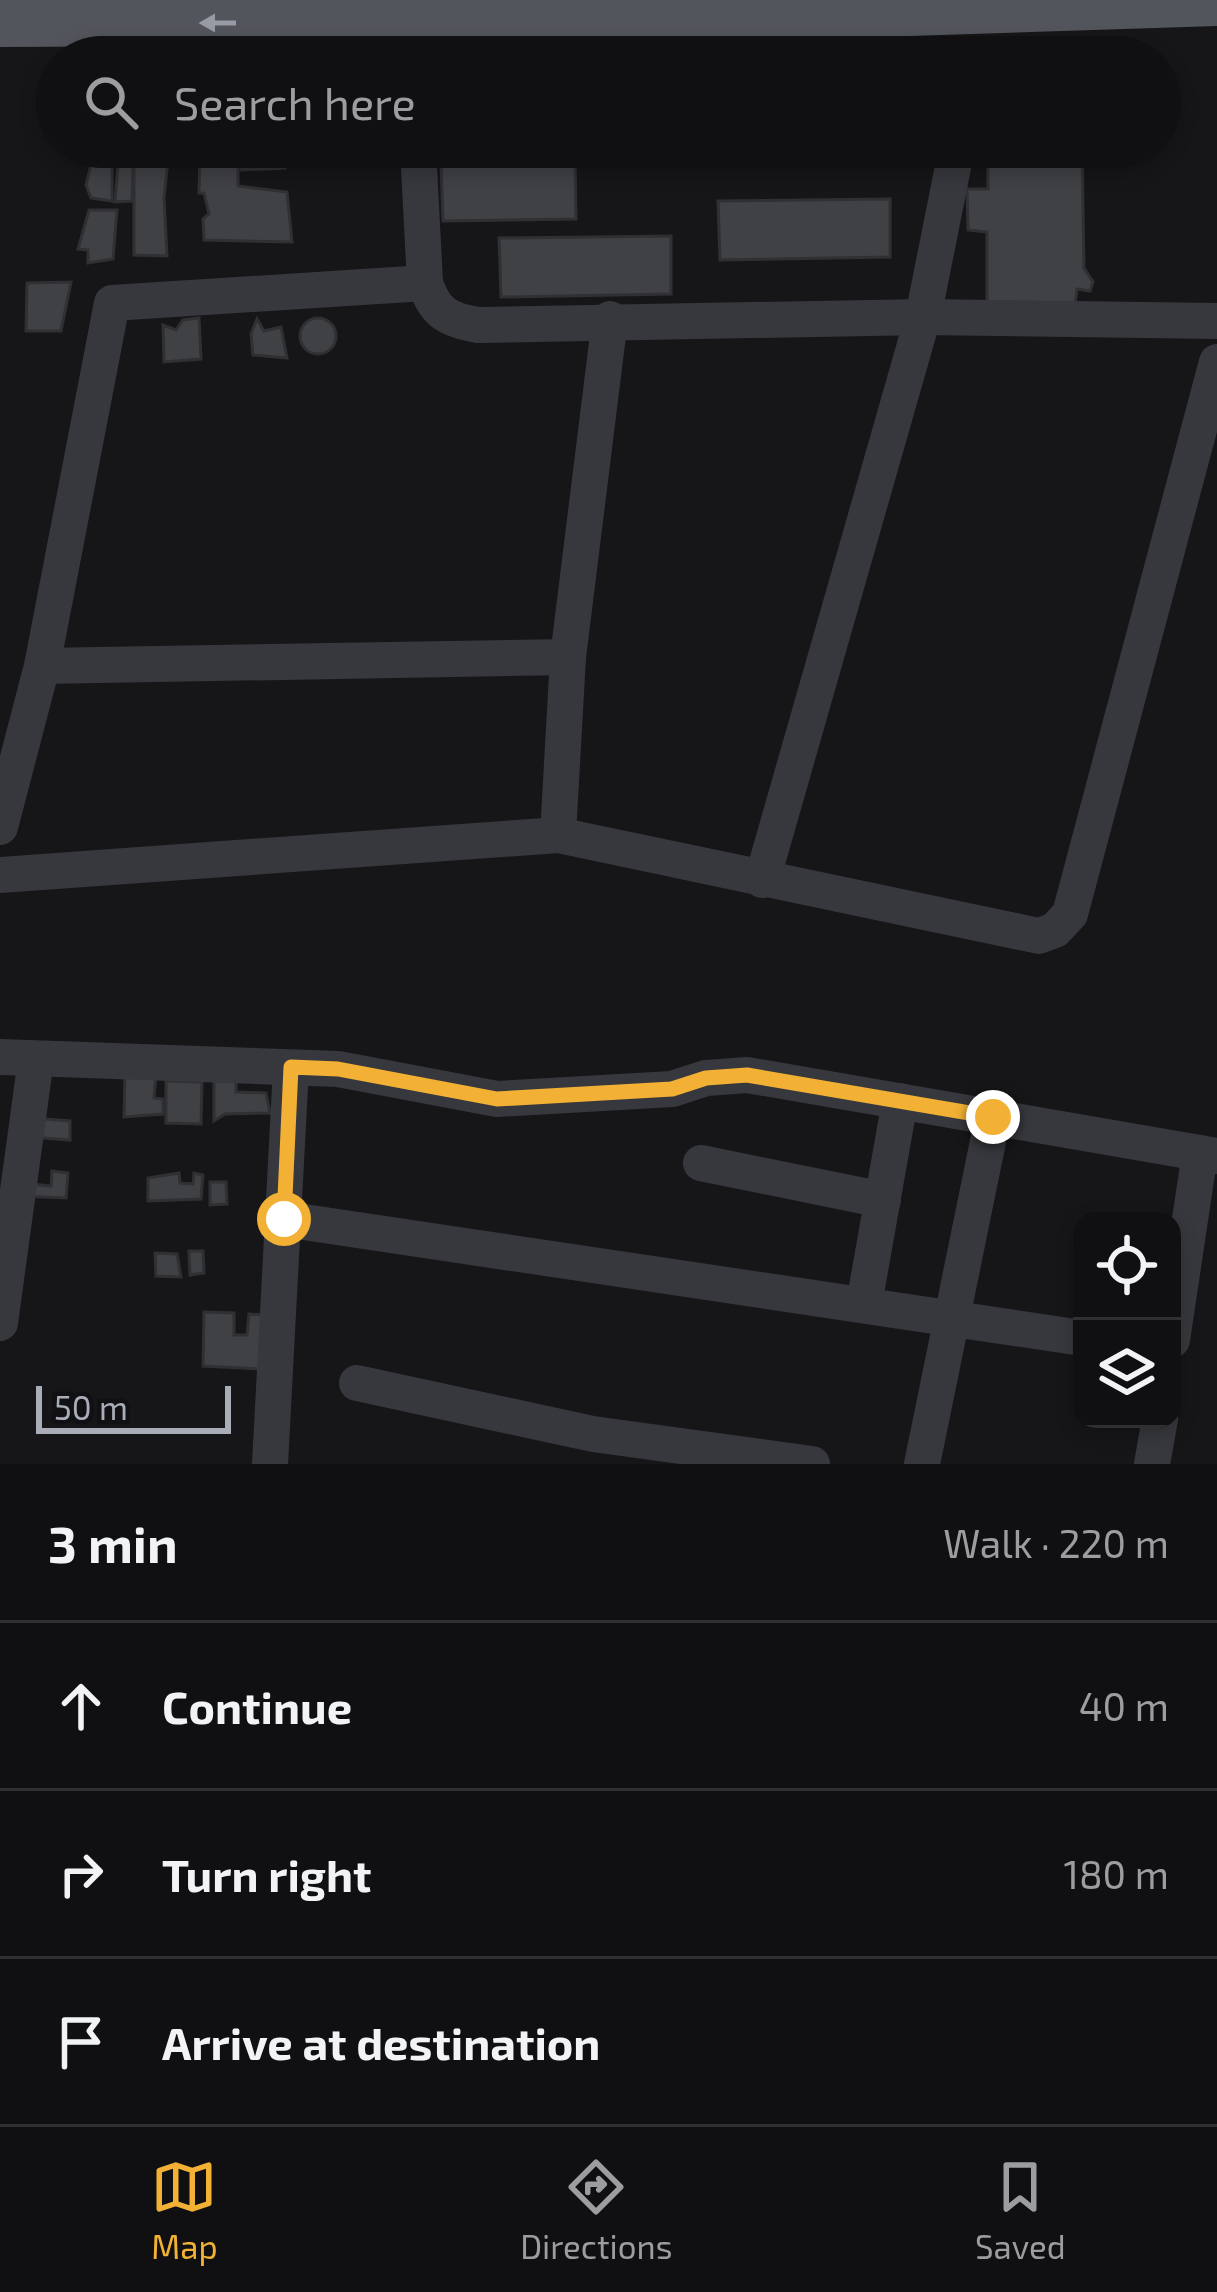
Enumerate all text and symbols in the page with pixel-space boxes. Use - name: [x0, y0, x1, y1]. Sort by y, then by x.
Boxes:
- one-way arrow: [198, 13, 236, 33]
- search box: [36, 36, 1181, 168]
- icon: search: [78, 69, 144, 135]
- text: Search here: [174, 75, 416, 129]
- route end: [966, 1090, 1020, 1144]
- route start: [257, 1192, 311, 1246]
- map controls: [1073, 1212, 1181, 1428]
- button: locate: [1073, 1212, 1181, 1320]
- button: layers: [1073, 1320, 1181, 1428]
- scale bar: [36, 1380, 231, 1433]
- text: 50 m: [54, 1387, 128, 1427]
- text: 3 min: [48, 1512, 178, 1573]
- text: Walk · 220 m: [943, 1519, 1169, 1566]
- icon: ahead: [48, 1673, 114, 1739]
- text: Continue: [162, 1679, 352, 1733]
- text: 40 m: [1079, 1682, 1169, 1729]
- icon: right: [48, 1841, 114, 1907]
- text: Turn right: [162, 1847, 371, 1901]
- text: 180 m: [1063, 1850, 1169, 1897]
- icon: arrive: [48, 2009, 114, 2075]
- text: Arrive at destination: [162, 2015, 600, 2069]
- tab: Map: [151, 2154, 218, 2266]
- tab: Directions: [520, 2154, 672, 2266]
- tab: Saved: [975, 2154, 1066, 2266]

